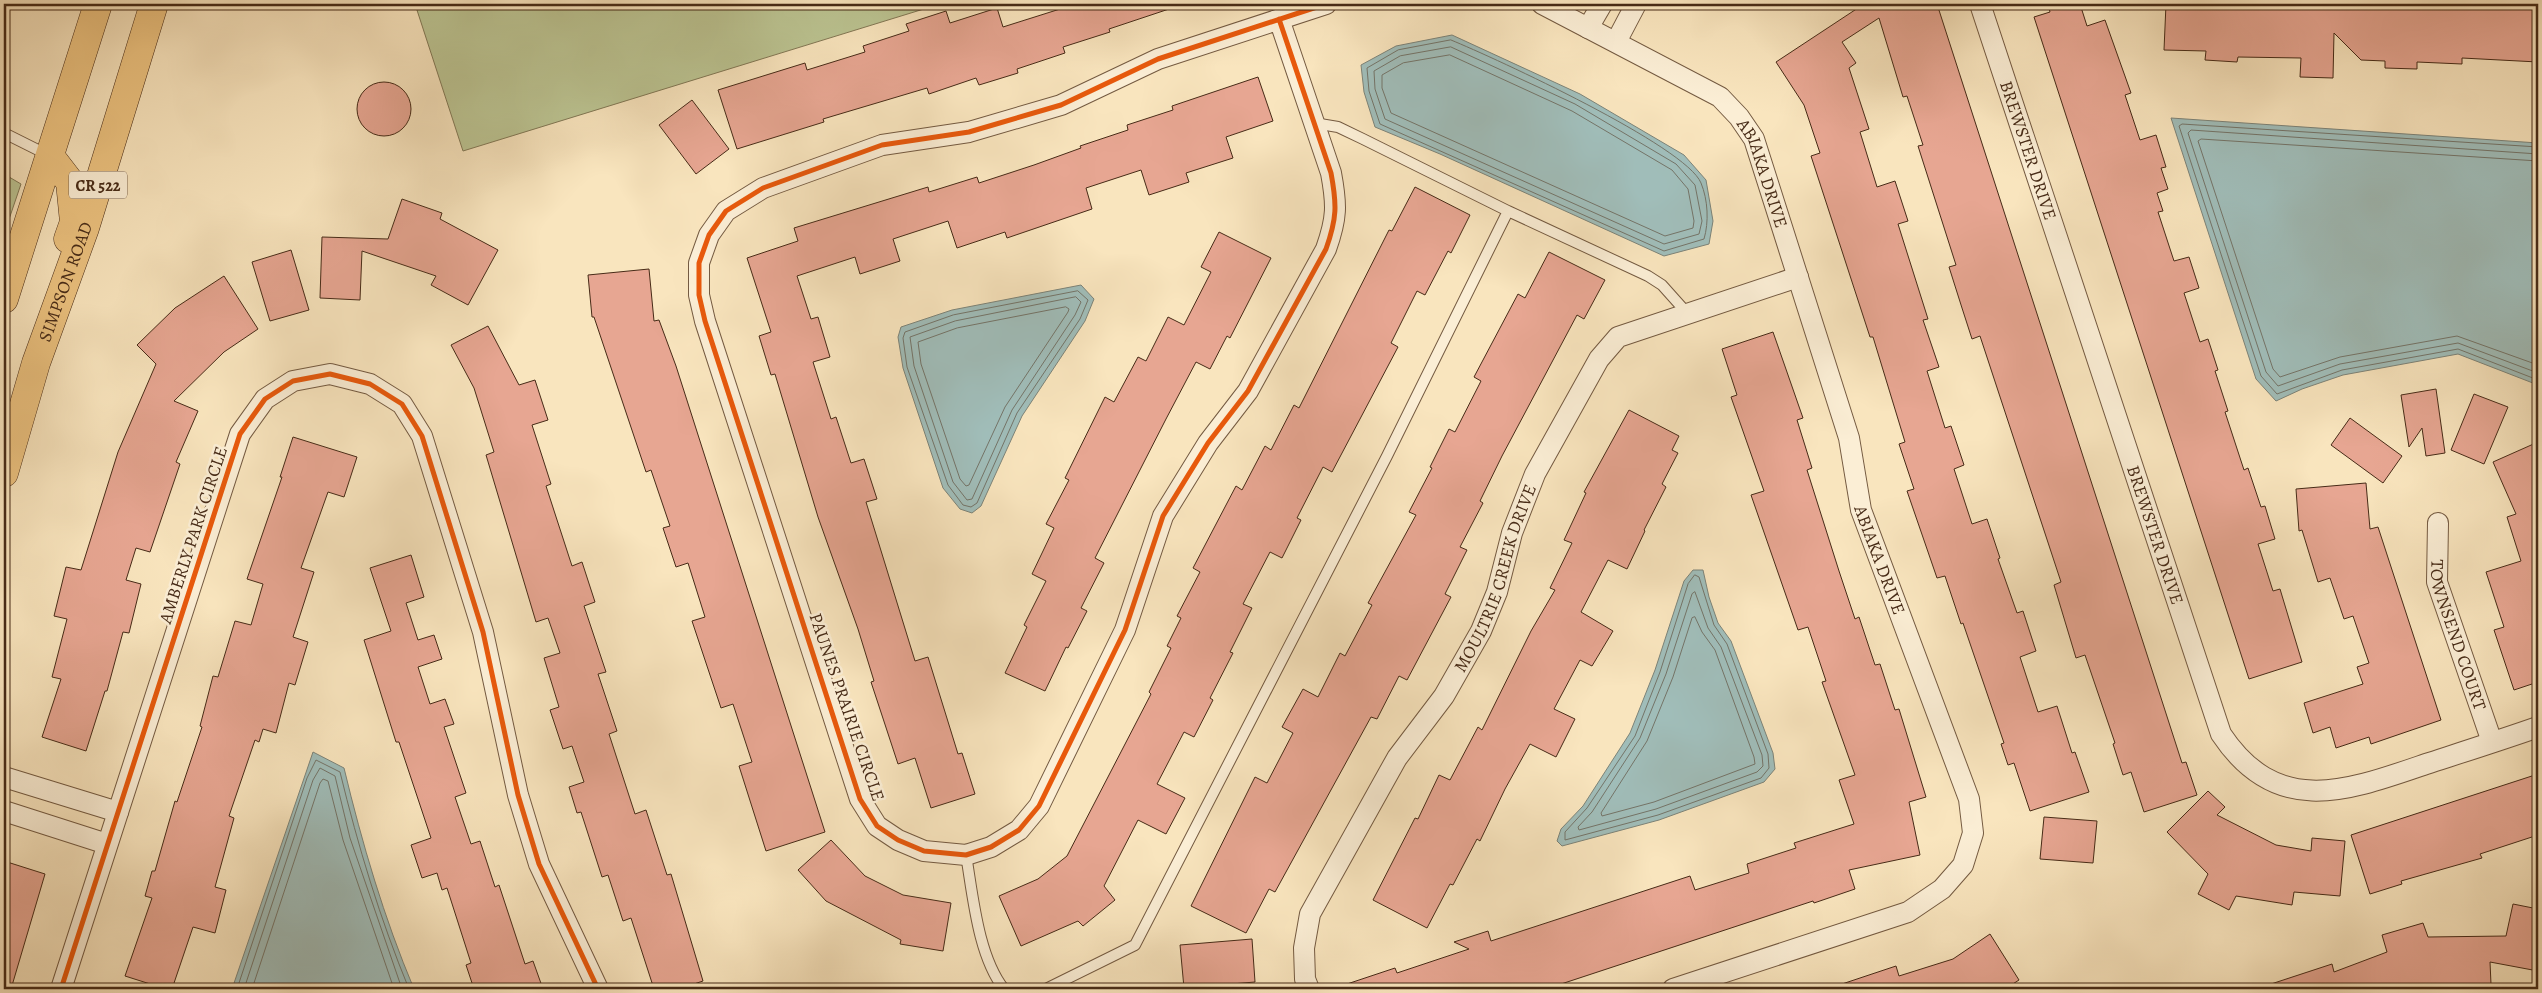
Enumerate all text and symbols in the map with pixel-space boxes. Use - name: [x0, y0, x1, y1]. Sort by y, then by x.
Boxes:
- street label: BREWSTER DRIVE: [1994, 77, 2062, 223]
- street label: ABIAKA DRIVE: [1731, 113, 1793, 231]
- road number: CR 522: [69, 172, 127, 198]
- street label: SIMPSON ROAD: [33, 218, 98, 345]
- street label: AMBERLY PARK CIRCLE: [153, 443, 233, 628]
- street label: BREWSTER DRIVE: [2121, 462, 2189, 608]
- street label: MOULTRIE CREEK DRIVE: [1448, 481, 1542, 677]
- street label: ABIAKA DRIVE: [1848, 501, 1911, 618]
- street label: TOWNSEND COURT: [2425, 559, 2492, 713]
- street label: PAUNES PRAIRIE CIRCLE: [803, 610, 891, 804]

